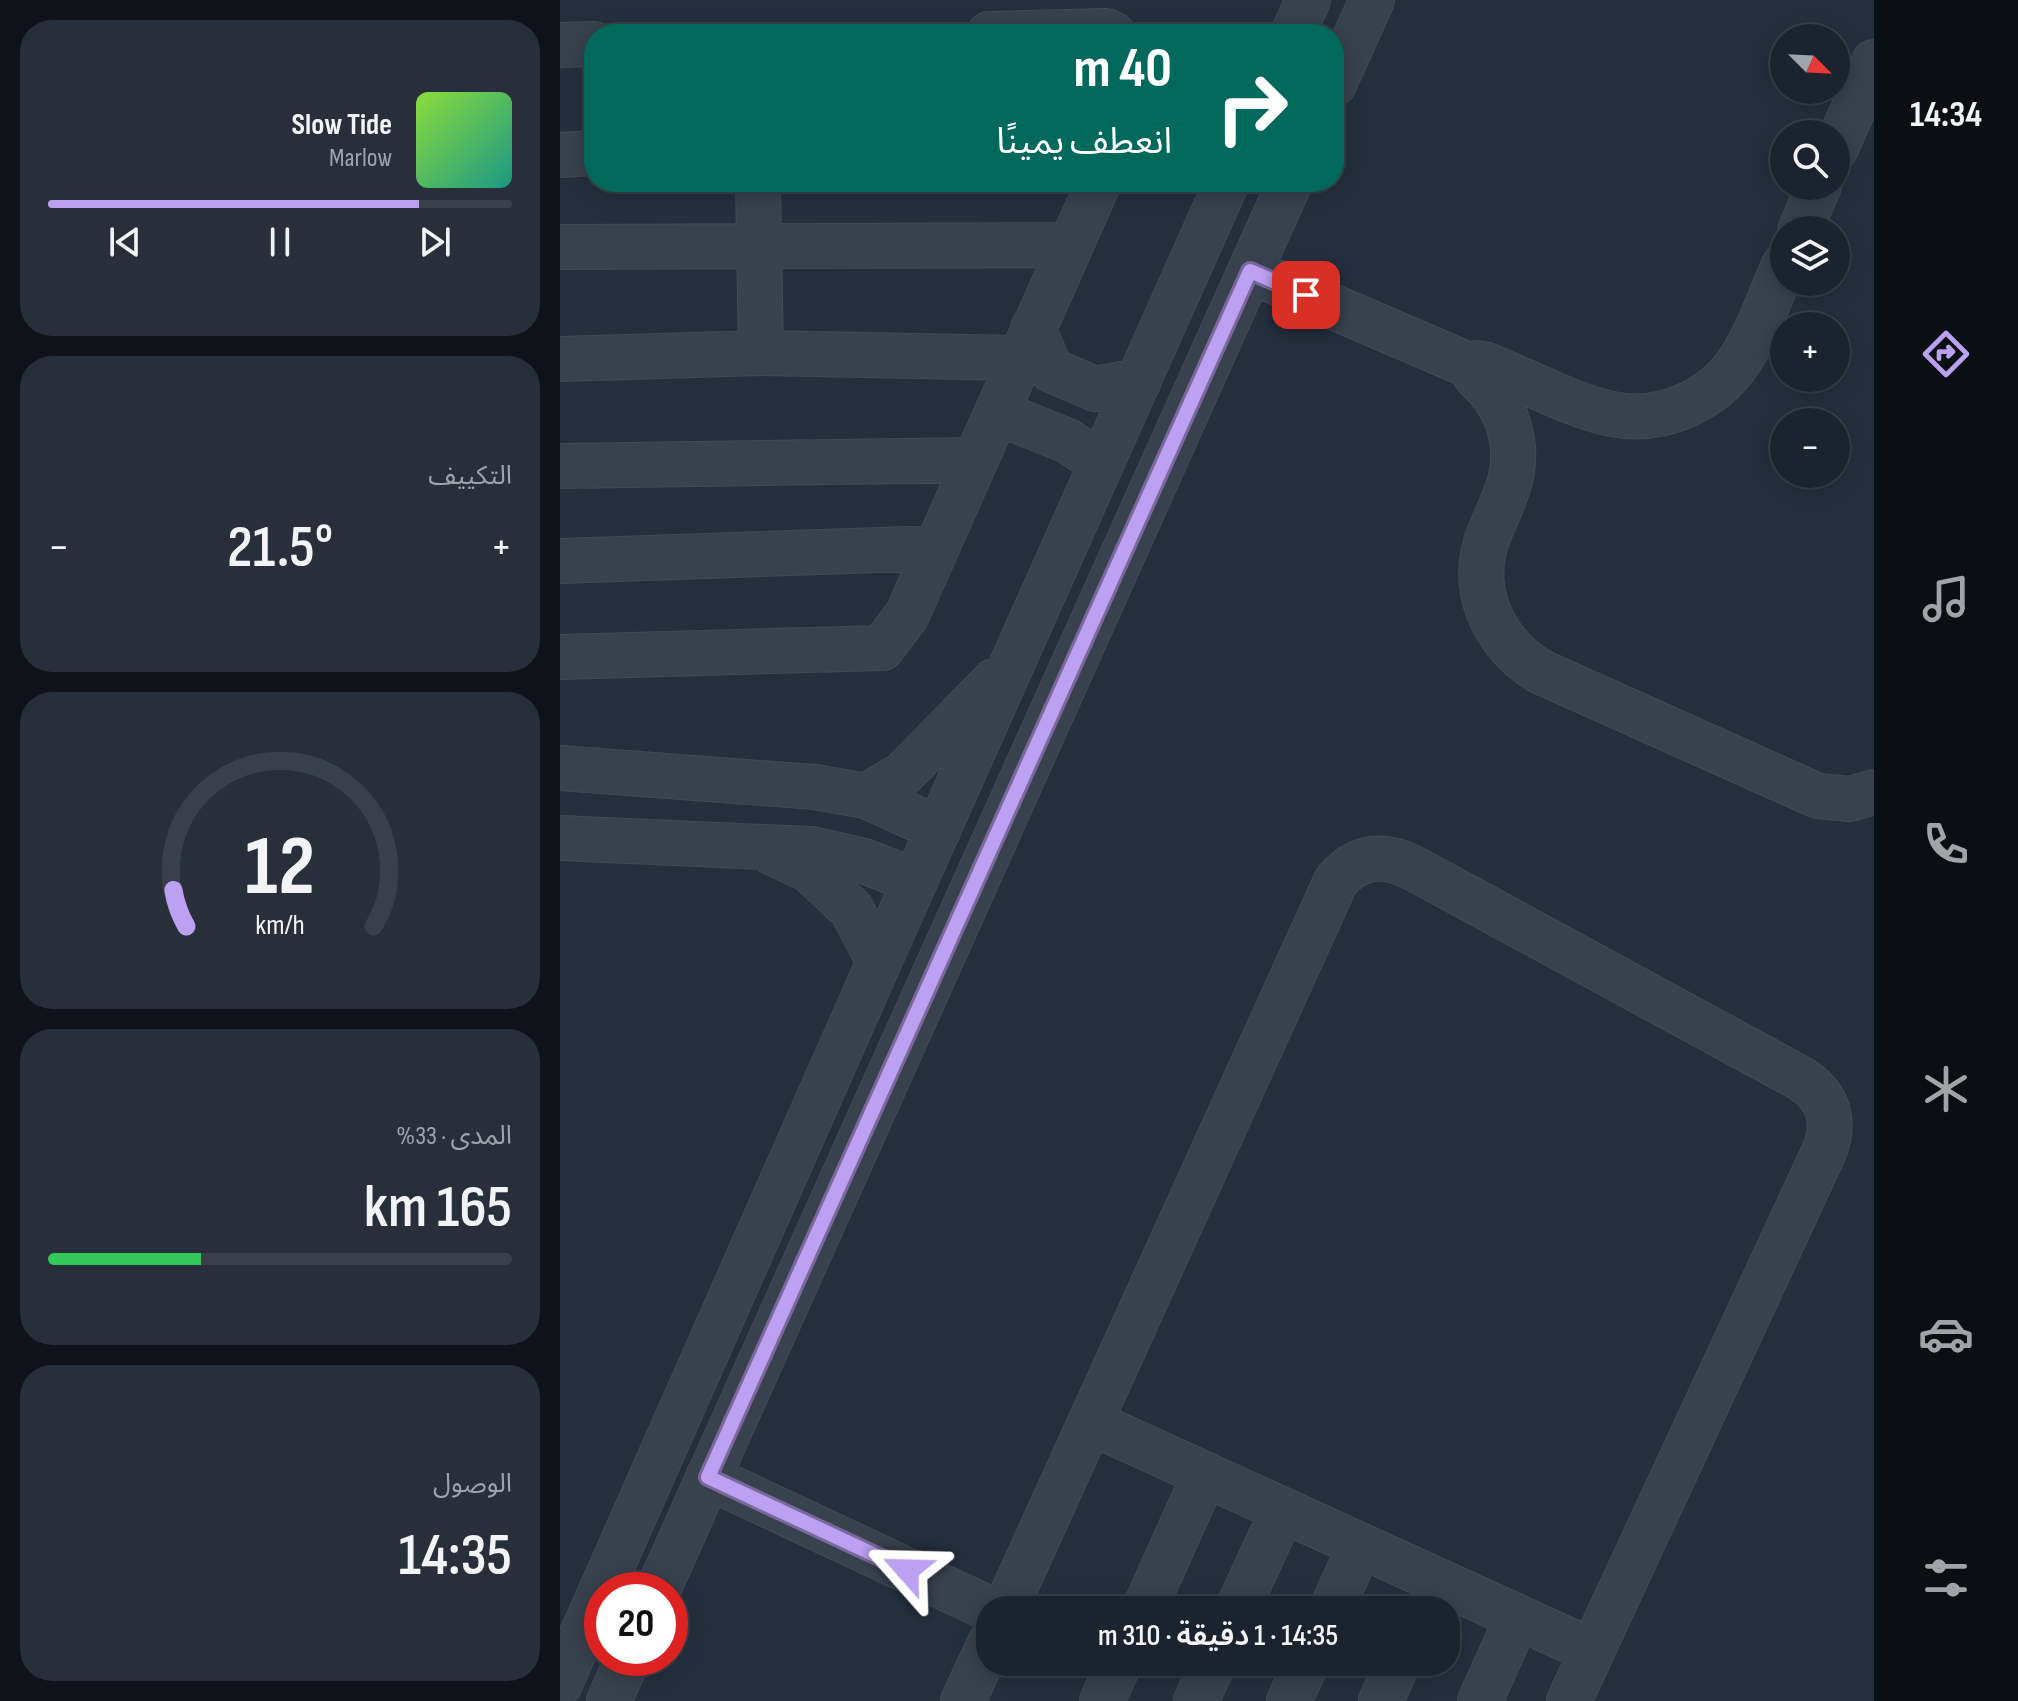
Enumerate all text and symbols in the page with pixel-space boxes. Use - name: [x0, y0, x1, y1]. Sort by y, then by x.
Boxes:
- north arrow: [1770, 24, 1850, 104]
- map controls: [1770, 24, 1850, 488]
- text: 40 m: [1073, 36, 1172, 103]
- icon: right: [1200, 56, 1304, 160]
- text: 14:34: [1910, 94, 1982, 137]
- text: Slow Tide: [292, 107, 392, 143]
- button: search: [1770, 120, 1850, 200]
- text: انعطف يمينًا: [996, 121, 1172, 164]
- text: Marlow: [329, 143, 392, 174]
- button: layers: [1770, 216, 1850, 296]
- icon: previous: [103, 220, 147, 264]
- icon: pause: [258, 220, 302, 264]
- icon: next: [413, 220, 457, 264]
- pin: [1272, 261, 1340, 329]
- icon: arrive: [1284, 273, 1328, 317]
- button: +: [1770, 312, 1850, 392]
- icon: directions: [1918, 326, 1974, 382]
- button: −: [1770, 408, 1850, 488]
- text: التكييف: [428, 461, 512, 492]
- text: 21.5°: [227, 512, 333, 584]
- text: −: [48, 521, 70, 574]
- text: +: [490, 521, 512, 574]
- icon: music: [1918, 571, 1974, 627]
- icon: phone: [1918, 816, 1974, 872]
- text: 12: [245, 817, 315, 917]
- text: km/h: [255, 908, 305, 943]
- icon: climate: [1918, 1061, 1974, 1117]
- text: المدى · 33%: [396, 1121, 512, 1152]
- text: 165 km: [364, 1172, 512, 1244]
- icon: car: [1918, 1306, 1974, 1362]
- text: الوصول: [433, 1469, 512, 1500]
- text: 14:35: [398, 1520, 512, 1592]
- position arrow: [865, 1528, 949, 1612]
- icon: filters: [1918, 1550, 1974, 1606]
- speed limit sign: 20: [584, 1572, 688, 1676]
- text: 14:35 · 1 دقيقة · 310 m: [1098, 1618, 1338, 1654]

